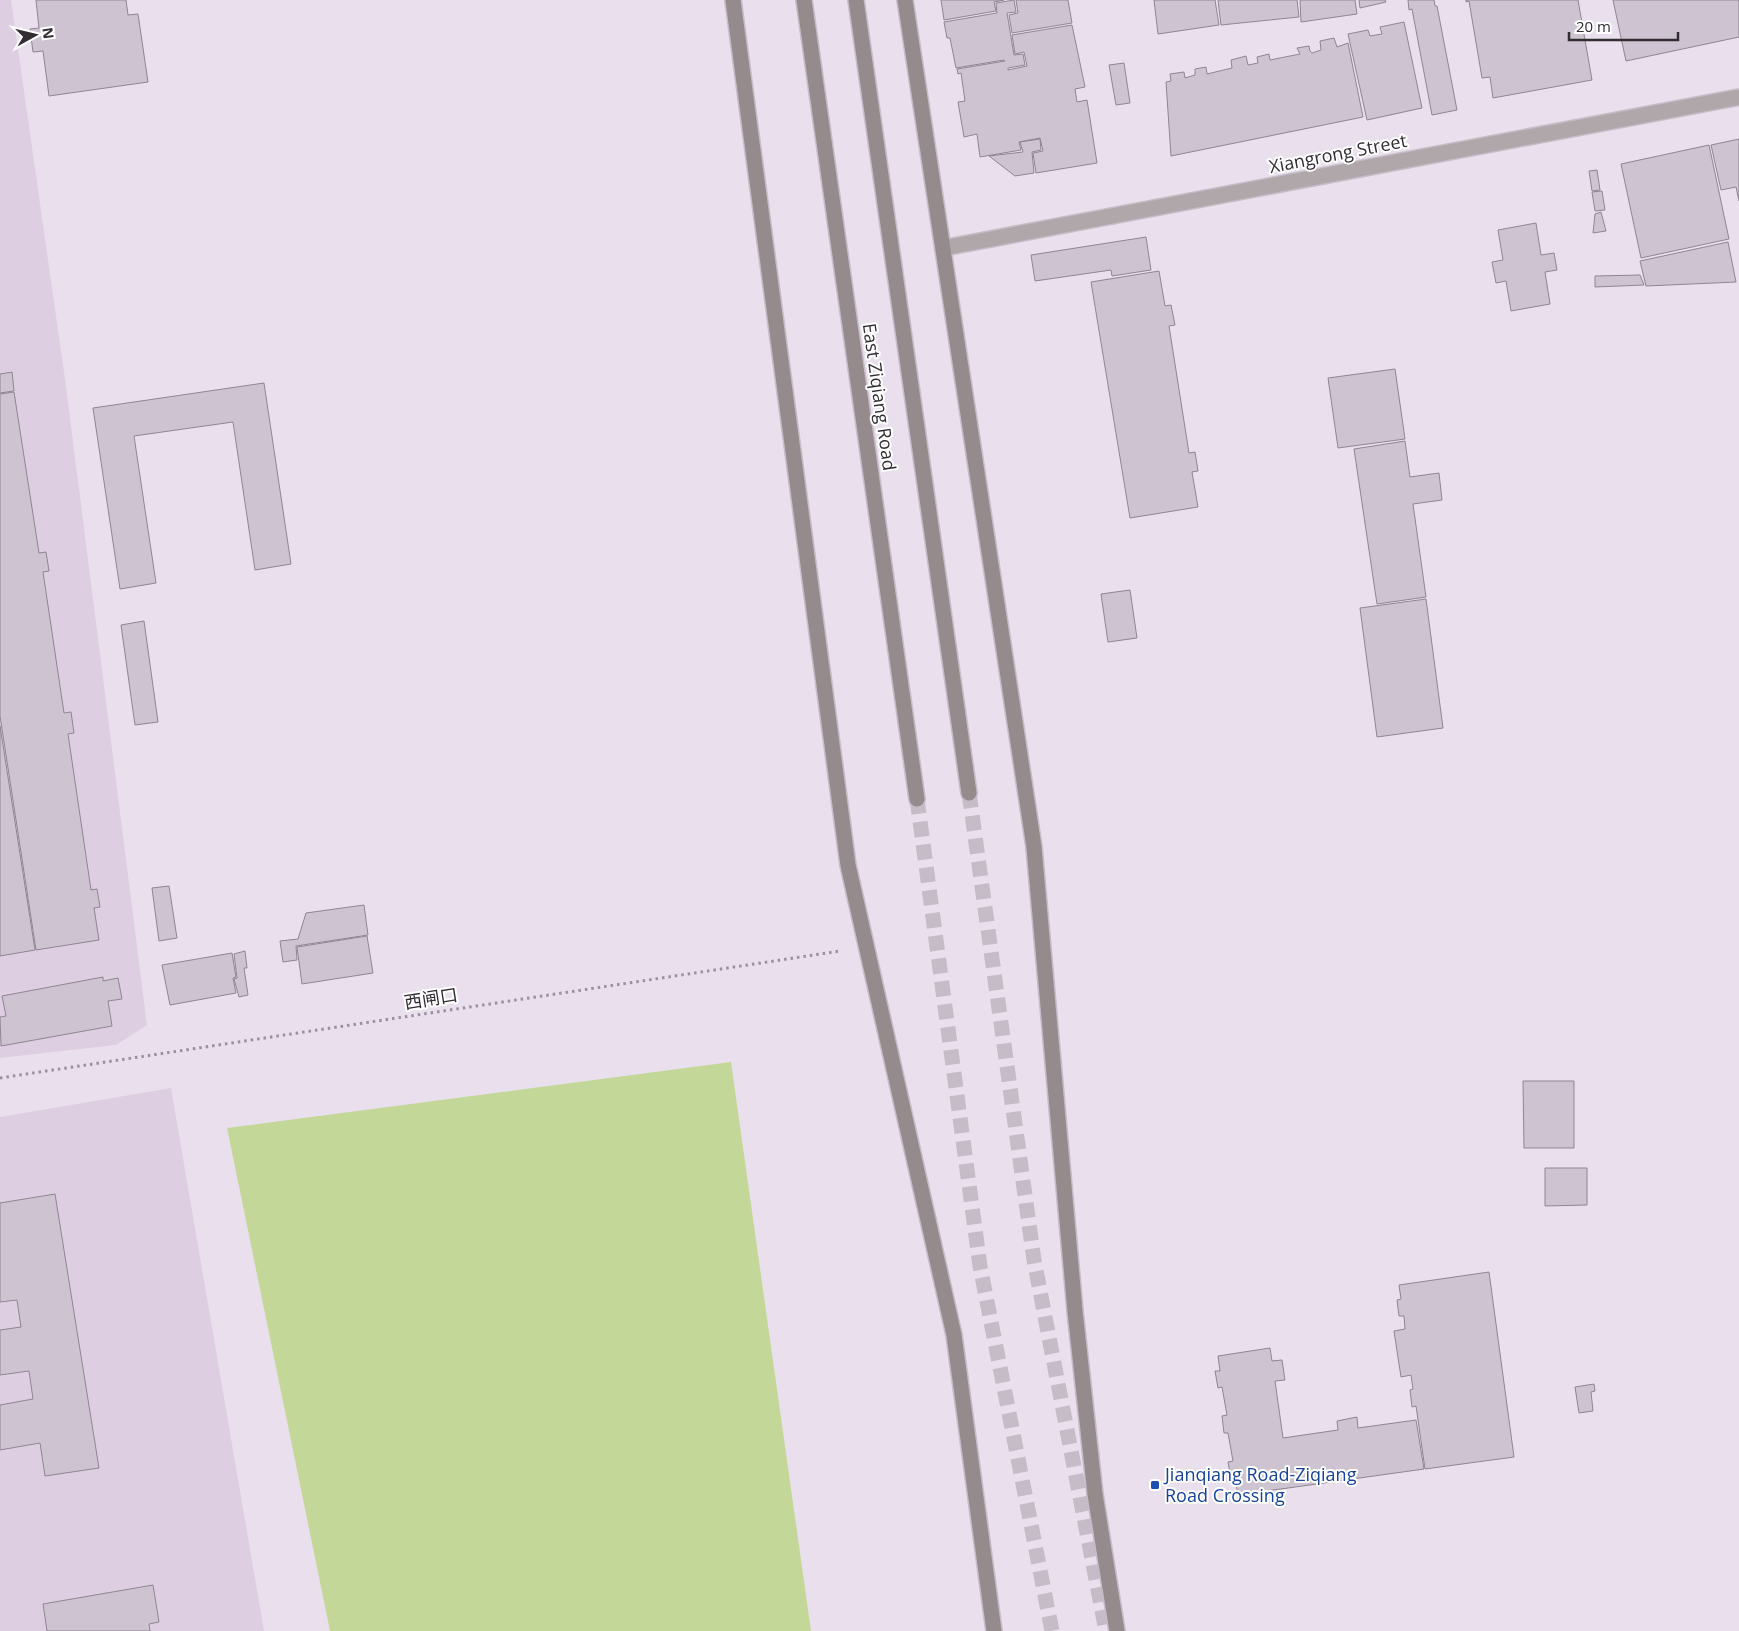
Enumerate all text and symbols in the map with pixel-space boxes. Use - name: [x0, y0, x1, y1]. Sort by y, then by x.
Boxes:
- north arrow: [10, 10, 60, 60]
- scale bar: [1569, 10, 1678, 42]
- text: 20 m: [1576, 16, 1611, 36]
- text: N: [38, 26, 59, 40]
- street label: Xiangrong Street: [1267, 128, 1409, 178]
- street label: East Ziqiang Road: [858, 322, 902, 472]
- street label: 西闸口: [402, 982, 459, 1014]
- place label: Jianqiang Road-Ziqiang Road Crossing: [1163, 1462, 1357, 1507]
- marker: Jianqiang Road-Ziqiang Road Crossing: [1149, 1479, 1161, 1491]

